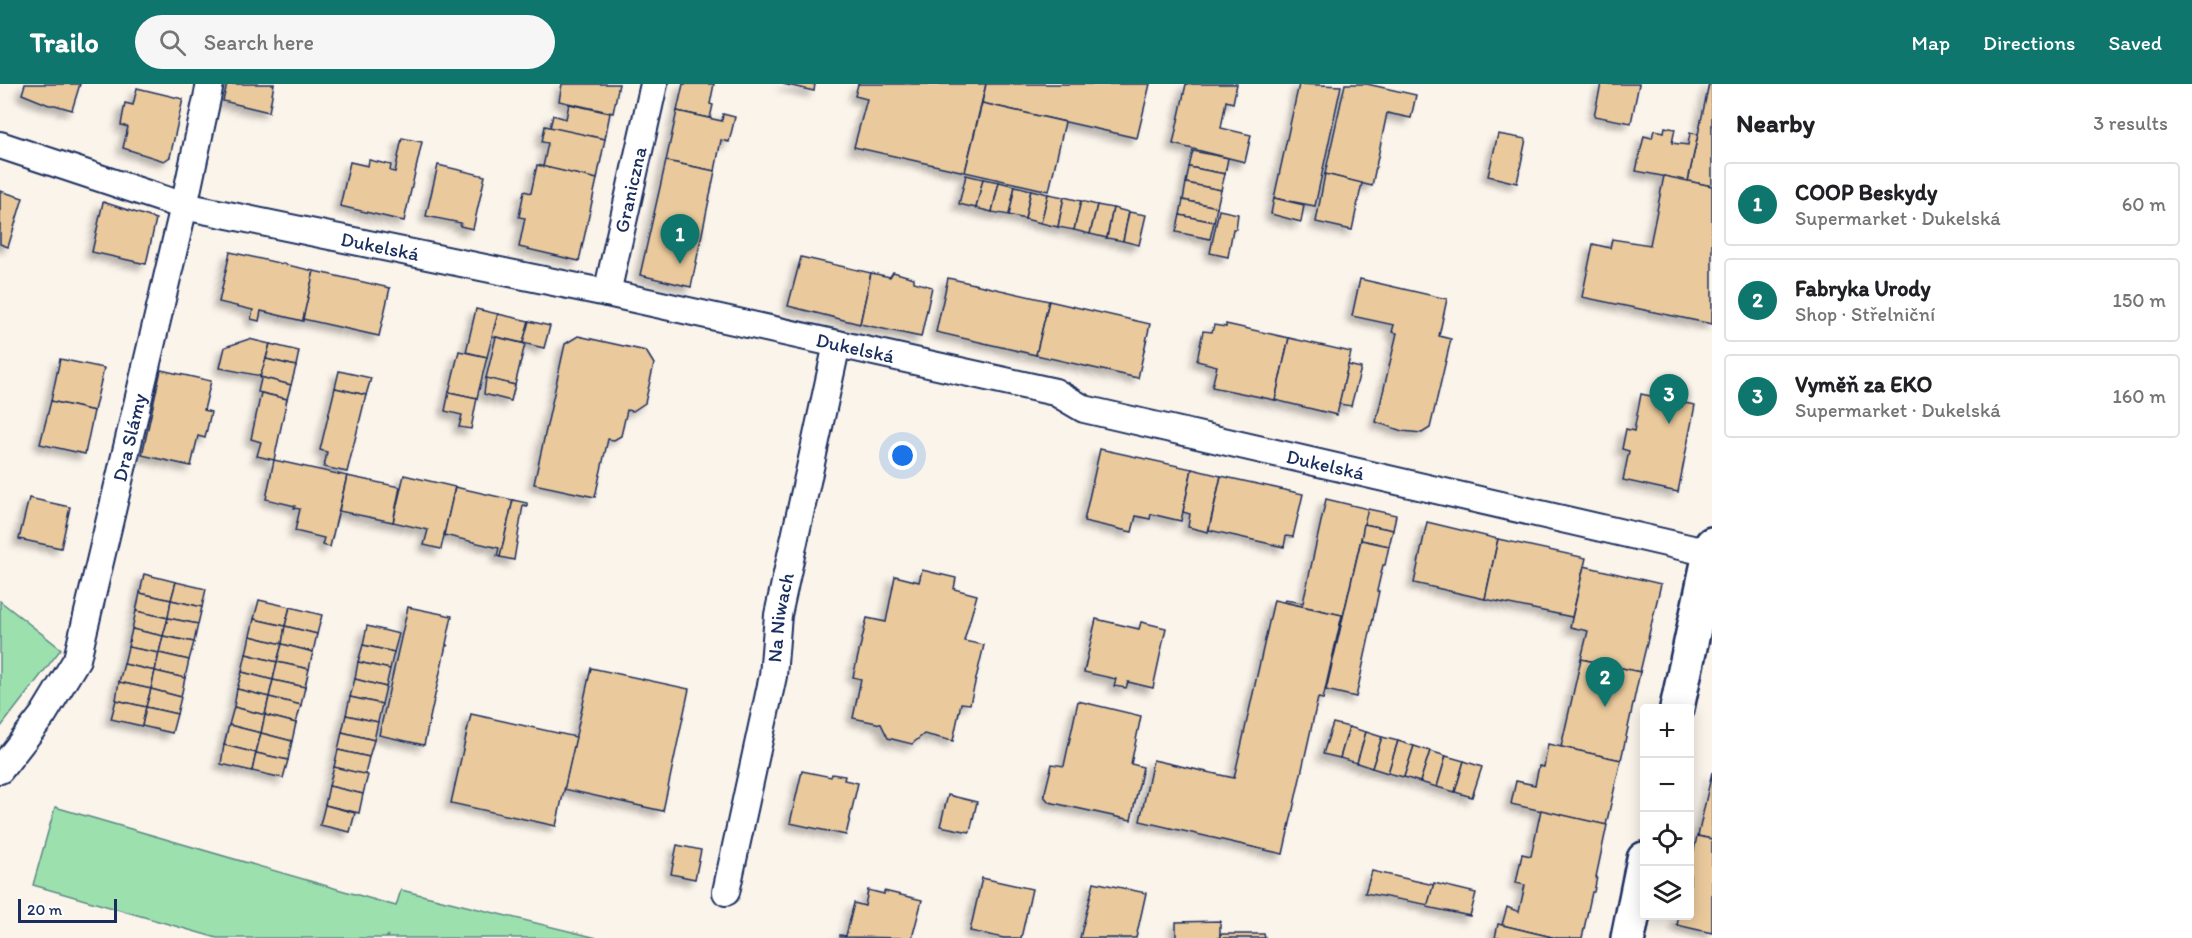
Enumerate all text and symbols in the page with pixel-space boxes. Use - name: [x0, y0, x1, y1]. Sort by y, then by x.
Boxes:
- search box: [135, 15, 555, 69]
- text: Trailo: [30, 25, 99, 59]
- icon: search: [156, 26, 189, 59]
- text: Search here: [204, 29, 314, 56]
- text: Map: [1912, 30, 1950, 55]
- text: Directions: [1983, 30, 2075, 55]
- text: Saved: [2108, 30, 2162, 55]
- text: Nearby: [1736, 107, 1815, 139]
- text: 3 results: [2093, 111, 2168, 135]
- street label: Graniczna: [609, 144, 652, 235]
- text: COOP Beskydy: [1795, 179, 1937, 206]
- text: 1: [1753, 192, 1762, 216]
- text: 60 m: [2122, 192, 2166, 216]
- text: Supermarket · Dukelská: [1795, 206, 2001, 230]
- pin: 1: [660, 214, 700, 264]
- street label: Dukelská: [339, 227, 422, 266]
- text: Fabryka Urody: [1795, 275, 1931, 302]
- text: 2: [1752, 288, 1763, 312]
- text: 150 m: [2113, 288, 2166, 312]
- text: Shop · Střelniční: [1795, 302, 1935, 326]
- street label: Dukelská: [814, 328, 897, 368]
- text: Vyměň za EKO: [1795, 371, 1932, 398]
- pin: 3: [1650, 374, 1688, 424]
- text: 3: [1752, 384, 1763, 408]
- text: 160 m: [2113, 384, 2166, 408]
- street label: Dra Slámy: [107, 390, 151, 484]
- text: Supermarket · Dukelská: [1795, 398, 2001, 422]
- your location: [888, 441, 917, 470]
- street label: Dukelská: [1284, 444, 1368, 485]
- street label: Na Niwach: [762, 570, 799, 663]
- pin: 2: [1586, 658, 1624, 707]
- map controls: [1640, 704, 1694, 920]
- button: +: [1640, 704, 1694, 758]
- button: −: [1640, 758, 1694, 812]
- button: locate: [1640, 812, 1694, 866]
- button: layers: [1640, 866, 1694, 920]
- scale bar: [18, 896, 117, 924]
- text: 20 m: [27, 900, 62, 919]

